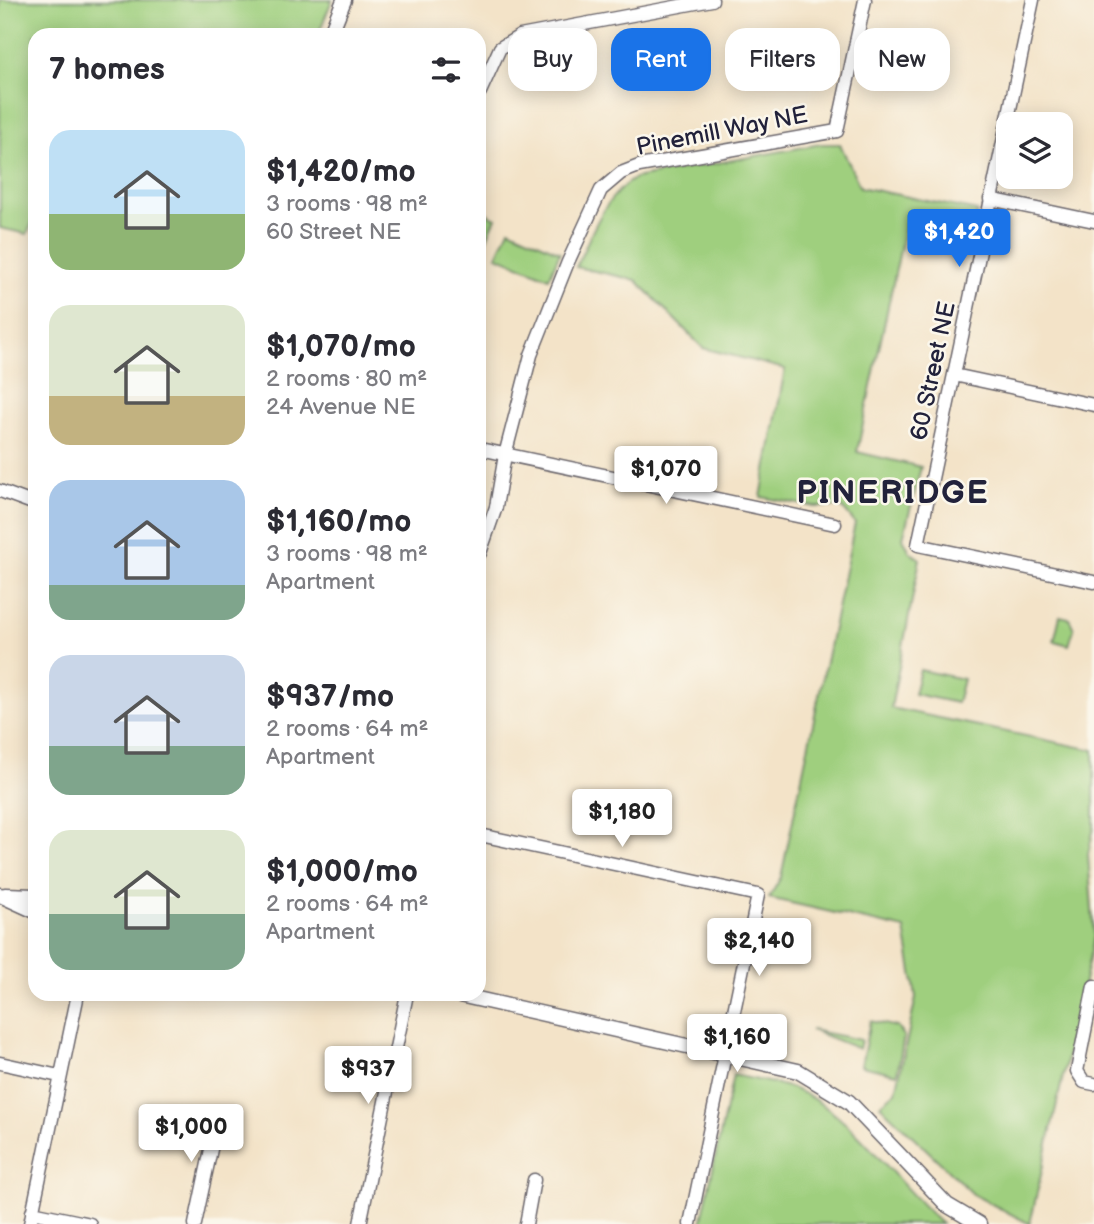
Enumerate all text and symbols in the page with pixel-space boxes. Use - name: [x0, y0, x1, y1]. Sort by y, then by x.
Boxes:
- chip: Buy: [508, 28, 597, 91]
- chip: Rent: [611, 28, 711, 91]
- chip: Filters: [725, 28, 840, 91]
- chip: New: [854, 28, 950, 91]
- icon: filters: [427, 51, 465, 89]
- text: 7 homes: [49, 52, 165, 88]
- street label: Pinemill Way NE: [634, 100, 810, 162]
- map controls: [996, 112, 1073, 189]
- button: layers: [996, 112, 1073, 189]
- text: $1,420/mo: [266, 154, 416, 190]
- icon: home: [105, 158, 189, 242]
- text: 3 rooms · 98 m²: [266, 190, 428, 218]
- pin: $1,420: [902, 210, 1016, 269]
- text: 60 Street NE: [266, 218, 401, 246]
- text: $1,420: [923, 218, 995, 246]
- street label: 60 Street NE: [904, 299, 962, 443]
- text: $1,070/mo: [266, 329, 416, 365]
- icon: home: [105, 333, 189, 417]
- text: 2 rooms · 80 m²: [266, 365, 427, 393]
- text: 24 Avenue NE: [266, 393, 415, 421]
- pin: $1,070: [609, 447, 723, 506]
- text: $1,070: [630, 455, 702, 483]
- district label: PINERIDGE: [796, 474, 990, 513]
- text: $1,160/mo: [266, 504, 411, 540]
- icon: home: [105, 508, 189, 592]
- text: 3 rooms · 98 m²: [266, 540, 428, 568]
- text: Apartment: [266, 568, 375, 596]
- text: $937/mo: [266, 679, 394, 715]
- icon: home: [105, 683, 189, 767]
- text: 2 rooms · 64 m²: [266, 715, 428, 743]
- text: Apartment: [266, 743, 375, 771]
- pin: $1,180: [565, 790, 679, 849]
- text: $1,180: [588, 798, 656, 826]
- text: $1,000/mo: [266, 854, 418, 890]
- icon: home: [105, 858, 189, 942]
- text: 2 rooms · 64 m²: [266, 890, 428, 918]
- text: Apartment: [266, 918, 375, 946]
- pin: $2,140: [702, 918, 816, 978]
- text: $2,140: [723, 927, 795, 955]
- pin: $1,160: [680, 1014, 794, 1074]
- text: $1,160: [703, 1023, 771, 1051]
- pin: $937: [327, 1046, 409, 1106]
- text: $937: [341, 1055, 395, 1083]
- pin: $1,000: [134, 1104, 248, 1164]
- text: $1,000: [155, 1113, 227, 1141]

